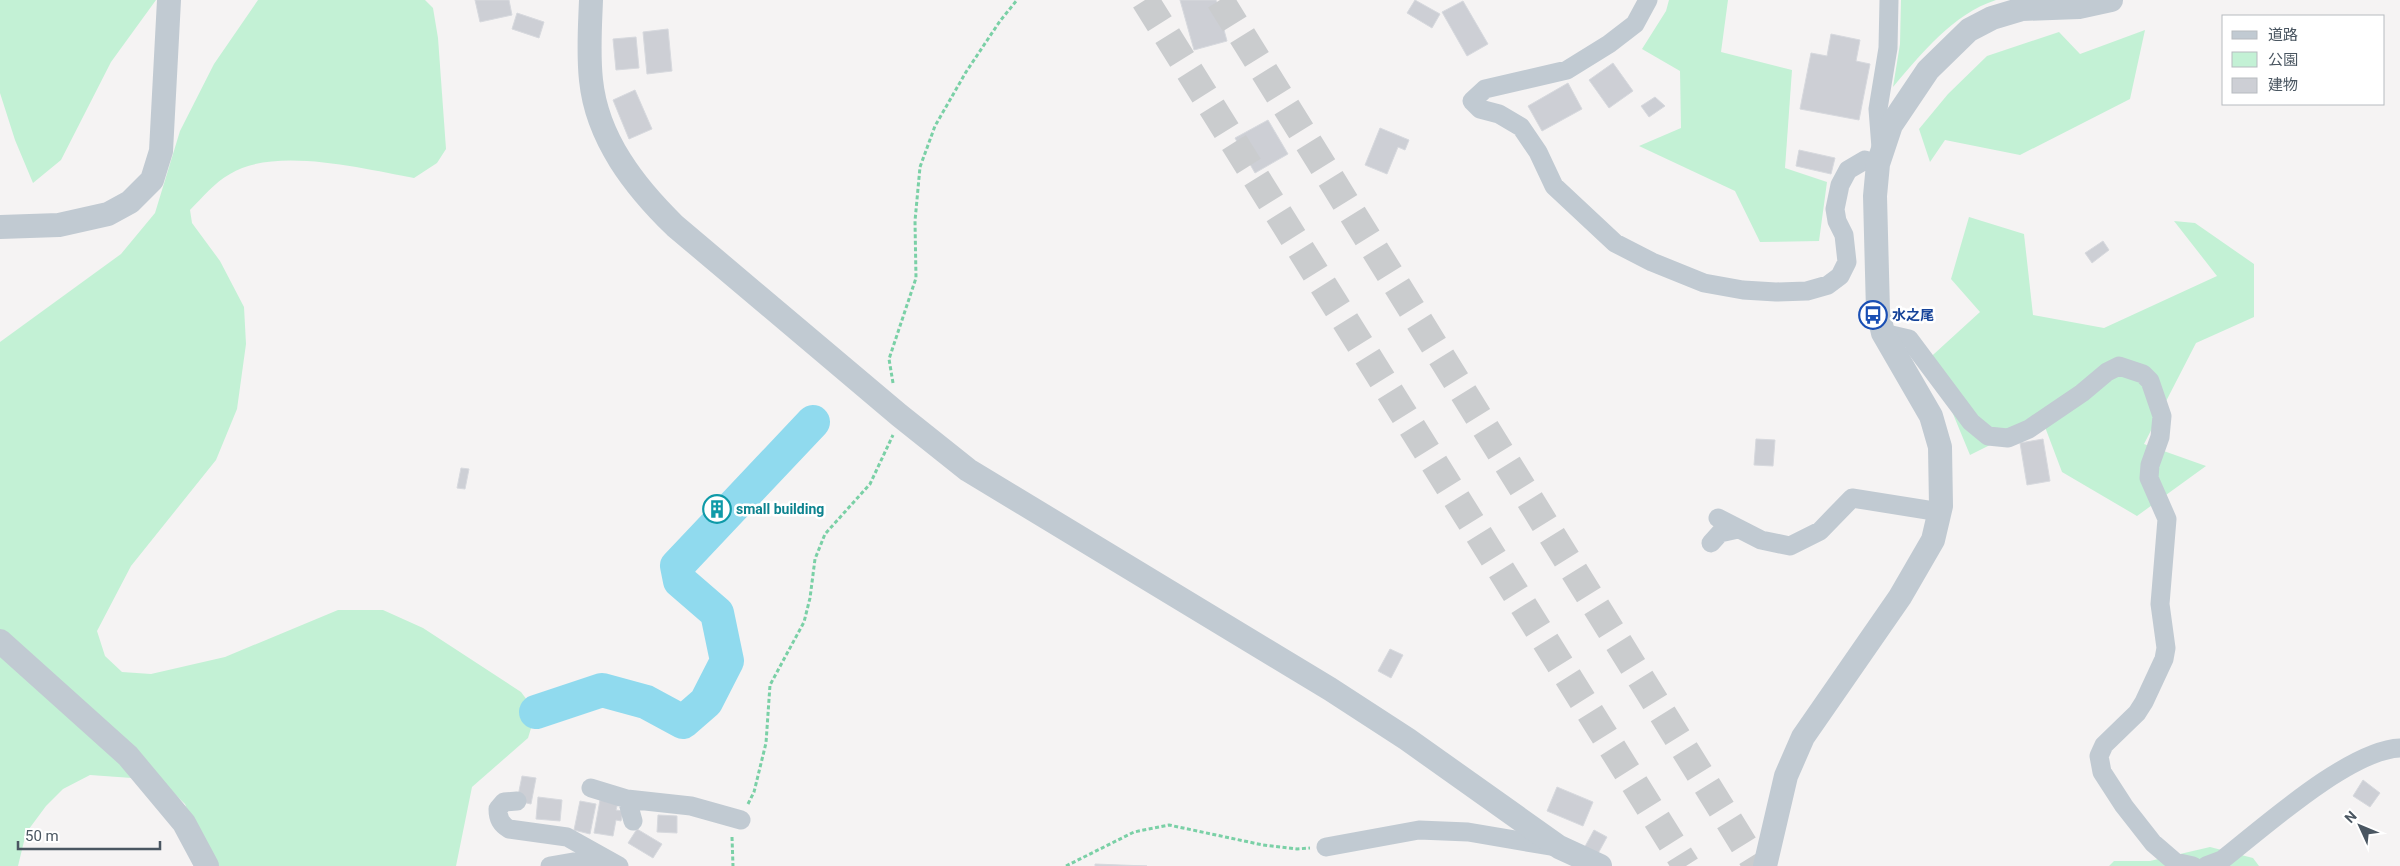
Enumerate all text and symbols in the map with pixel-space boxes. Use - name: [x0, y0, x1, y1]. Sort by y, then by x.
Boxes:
- legend: [2222, 15, 2385, 105]
- text: 道路: [2268, 26, 2298, 44]
- text: 公園: [2268, 51, 2298, 69]
- text: 建物: [2268, 76, 2298, 94]
- bus stop icon: 水之尾: [1858, 300, 1888, 330]
- place label: 水之尾: [1892, 307, 1934, 323]
- building icon: small building: [702, 494, 732, 524]
- place label: small building: [736, 501, 824, 517]
- north arrow: [2335, 801, 2385, 851]
- text: N: [2341, 808, 2360, 826]
- scale bar: [18, 818, 160, 850]
- text: 50 m: [25, 827, 59, 845]

